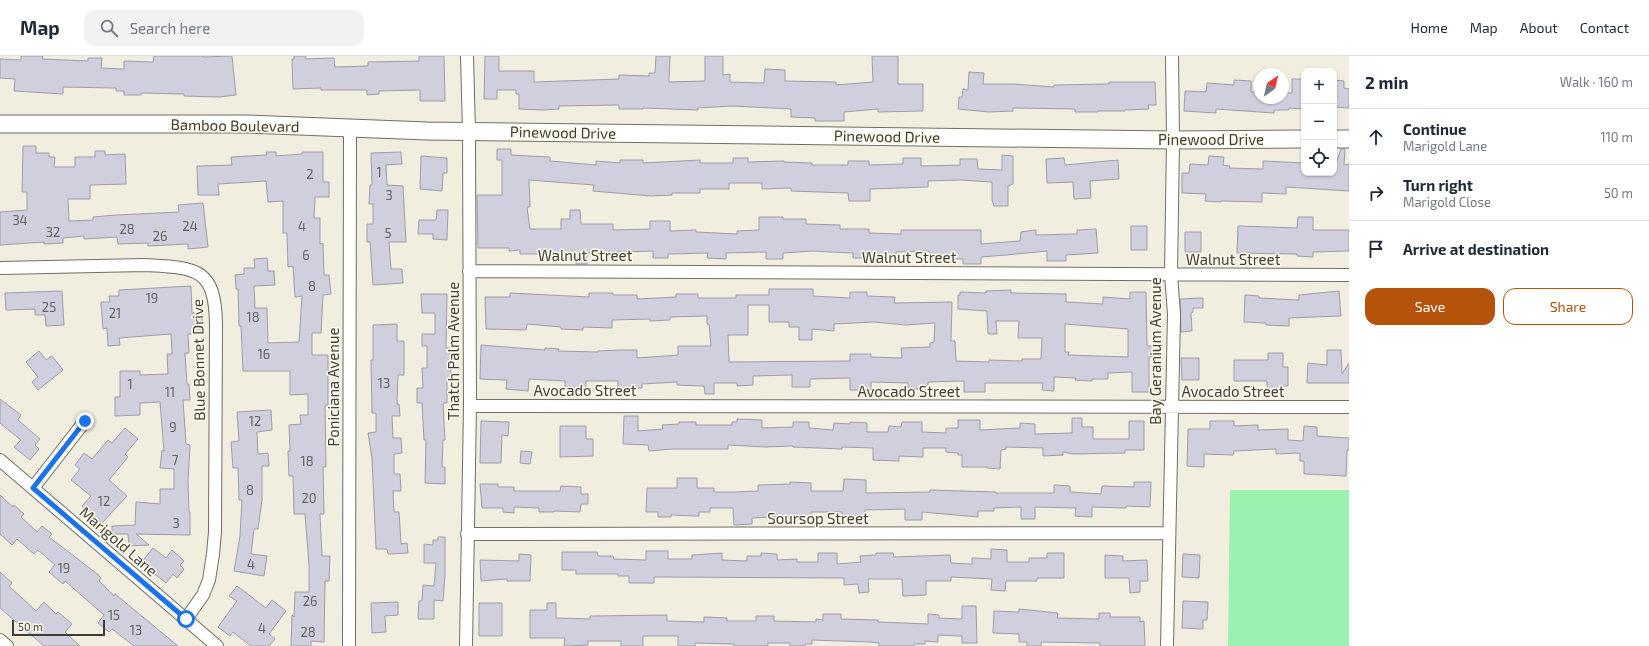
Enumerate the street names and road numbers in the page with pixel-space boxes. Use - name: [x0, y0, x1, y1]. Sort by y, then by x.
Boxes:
- street label: Bamboo Boulevard: [170, 115, 300, 135]
- street label: Pinewood Drive: [510, 122, 616, 142]
- street label: Pinewood Drive: [834, 126, 940, 146]
- street label: Pinewood Drive: [1158, 130, 1264, 148]
- street label: Walnut Street: [538, 246, 633, 264]
- street label: Walnut Street: [862, 248, 957, 266]
- street label: Walnut Street: [1186, 250, 1281, 268]
- street label: Bay Geranium Avenue: [1146, 277, 1164, 425]
- street label: Thatch Palm Avenue: [444, 282, 462, 420]
- street label: Blue Bonnet Drive: [188, 299, 208, 421]
- street label: Poniciana Avenue: [324, 327, 342, 447]
- street label: Avocado Street: [533, 381, 637, 399]
- street label: Avocado Street: [857, 382, 961, 400]
- street label: Avocado Street: [1181, 382, 1285, 400]
- street label: Marigold Lane: [76, 502, 162, 580]
- street label: Soursop Street: [767, 509, 869, 527]

